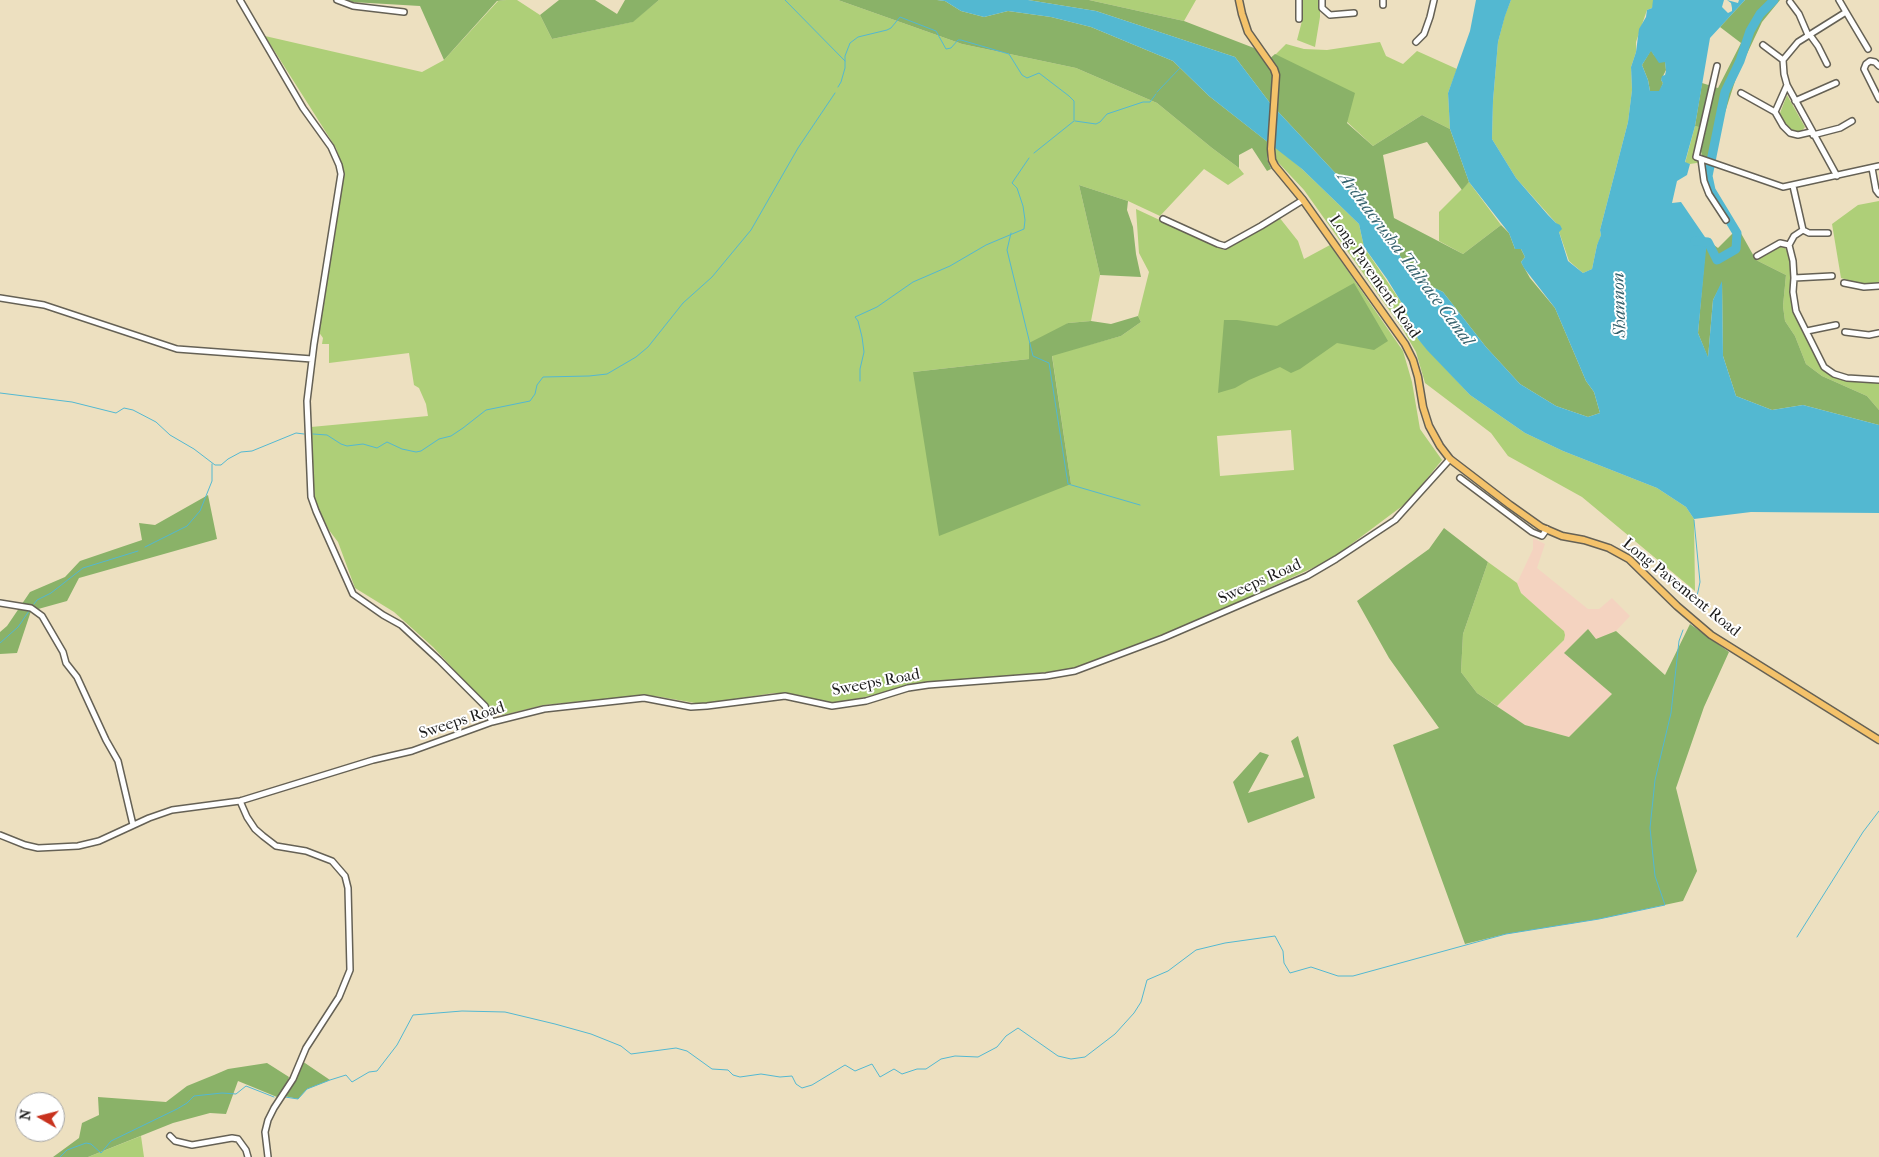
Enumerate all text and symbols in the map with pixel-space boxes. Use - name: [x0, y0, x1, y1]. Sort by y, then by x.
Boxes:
- water label: Ardnacrusha Tailrace Canal: [1332, 168, 1478, 350]
- street label: Long Pavement Road: [1324, 212, 1424, 342]
- water label: Shannon: [1608, 272, 1632, 338]
- street label: Long Pavement Road: [1618, 535, 1744, 641]
- street label: Sweeps Road: [1215, 555, 1305, 609]
- street label: Sweeps Road: [830, 665, 922, 701]
- street label: Sweeps Road: [417, 698, 507, 744]
- north arrow: [15, 1092, 65, 1142]
- text: N: [16, 1109, 35, 1121]

